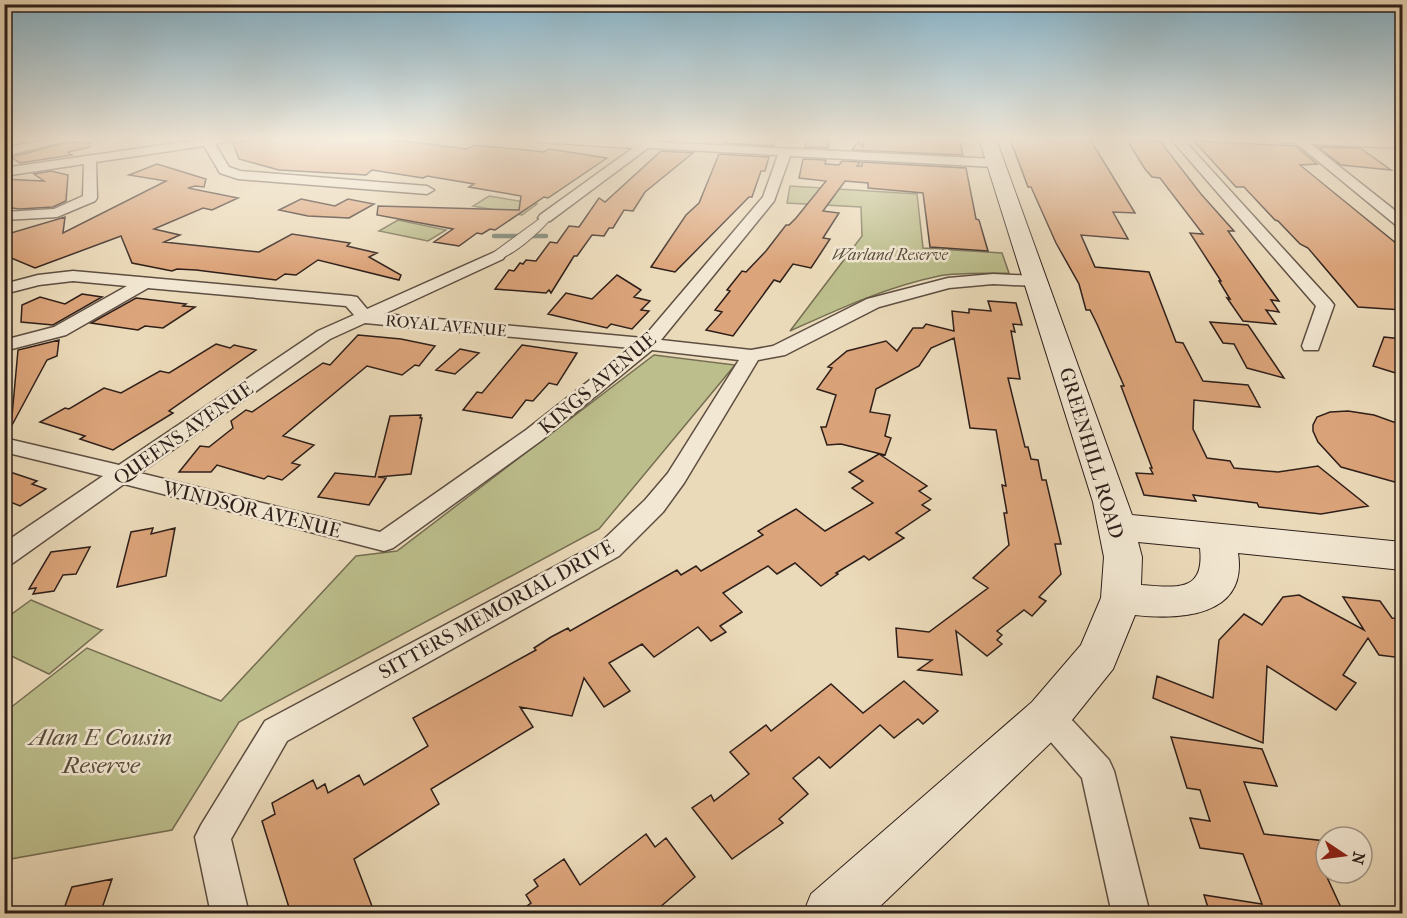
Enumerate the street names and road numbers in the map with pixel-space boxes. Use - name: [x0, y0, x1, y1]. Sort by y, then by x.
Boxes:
- street label: ROYAL AVENUE: [385, 311, 507, 340]
- street label: KINGS AVENUE: [534, 328, 661, 439]
- street label: GREENHILL ROAD: [1055, 365, 1129, 542]
- street label: QUEENS AVENUE: [109, 377, 257, 490]
- street label: WINDSOR AVENUE: [160, 476, 343, 543]
- street label: SITTERS MEMORIAL DRIVE: [375, 535, 618, 684]

